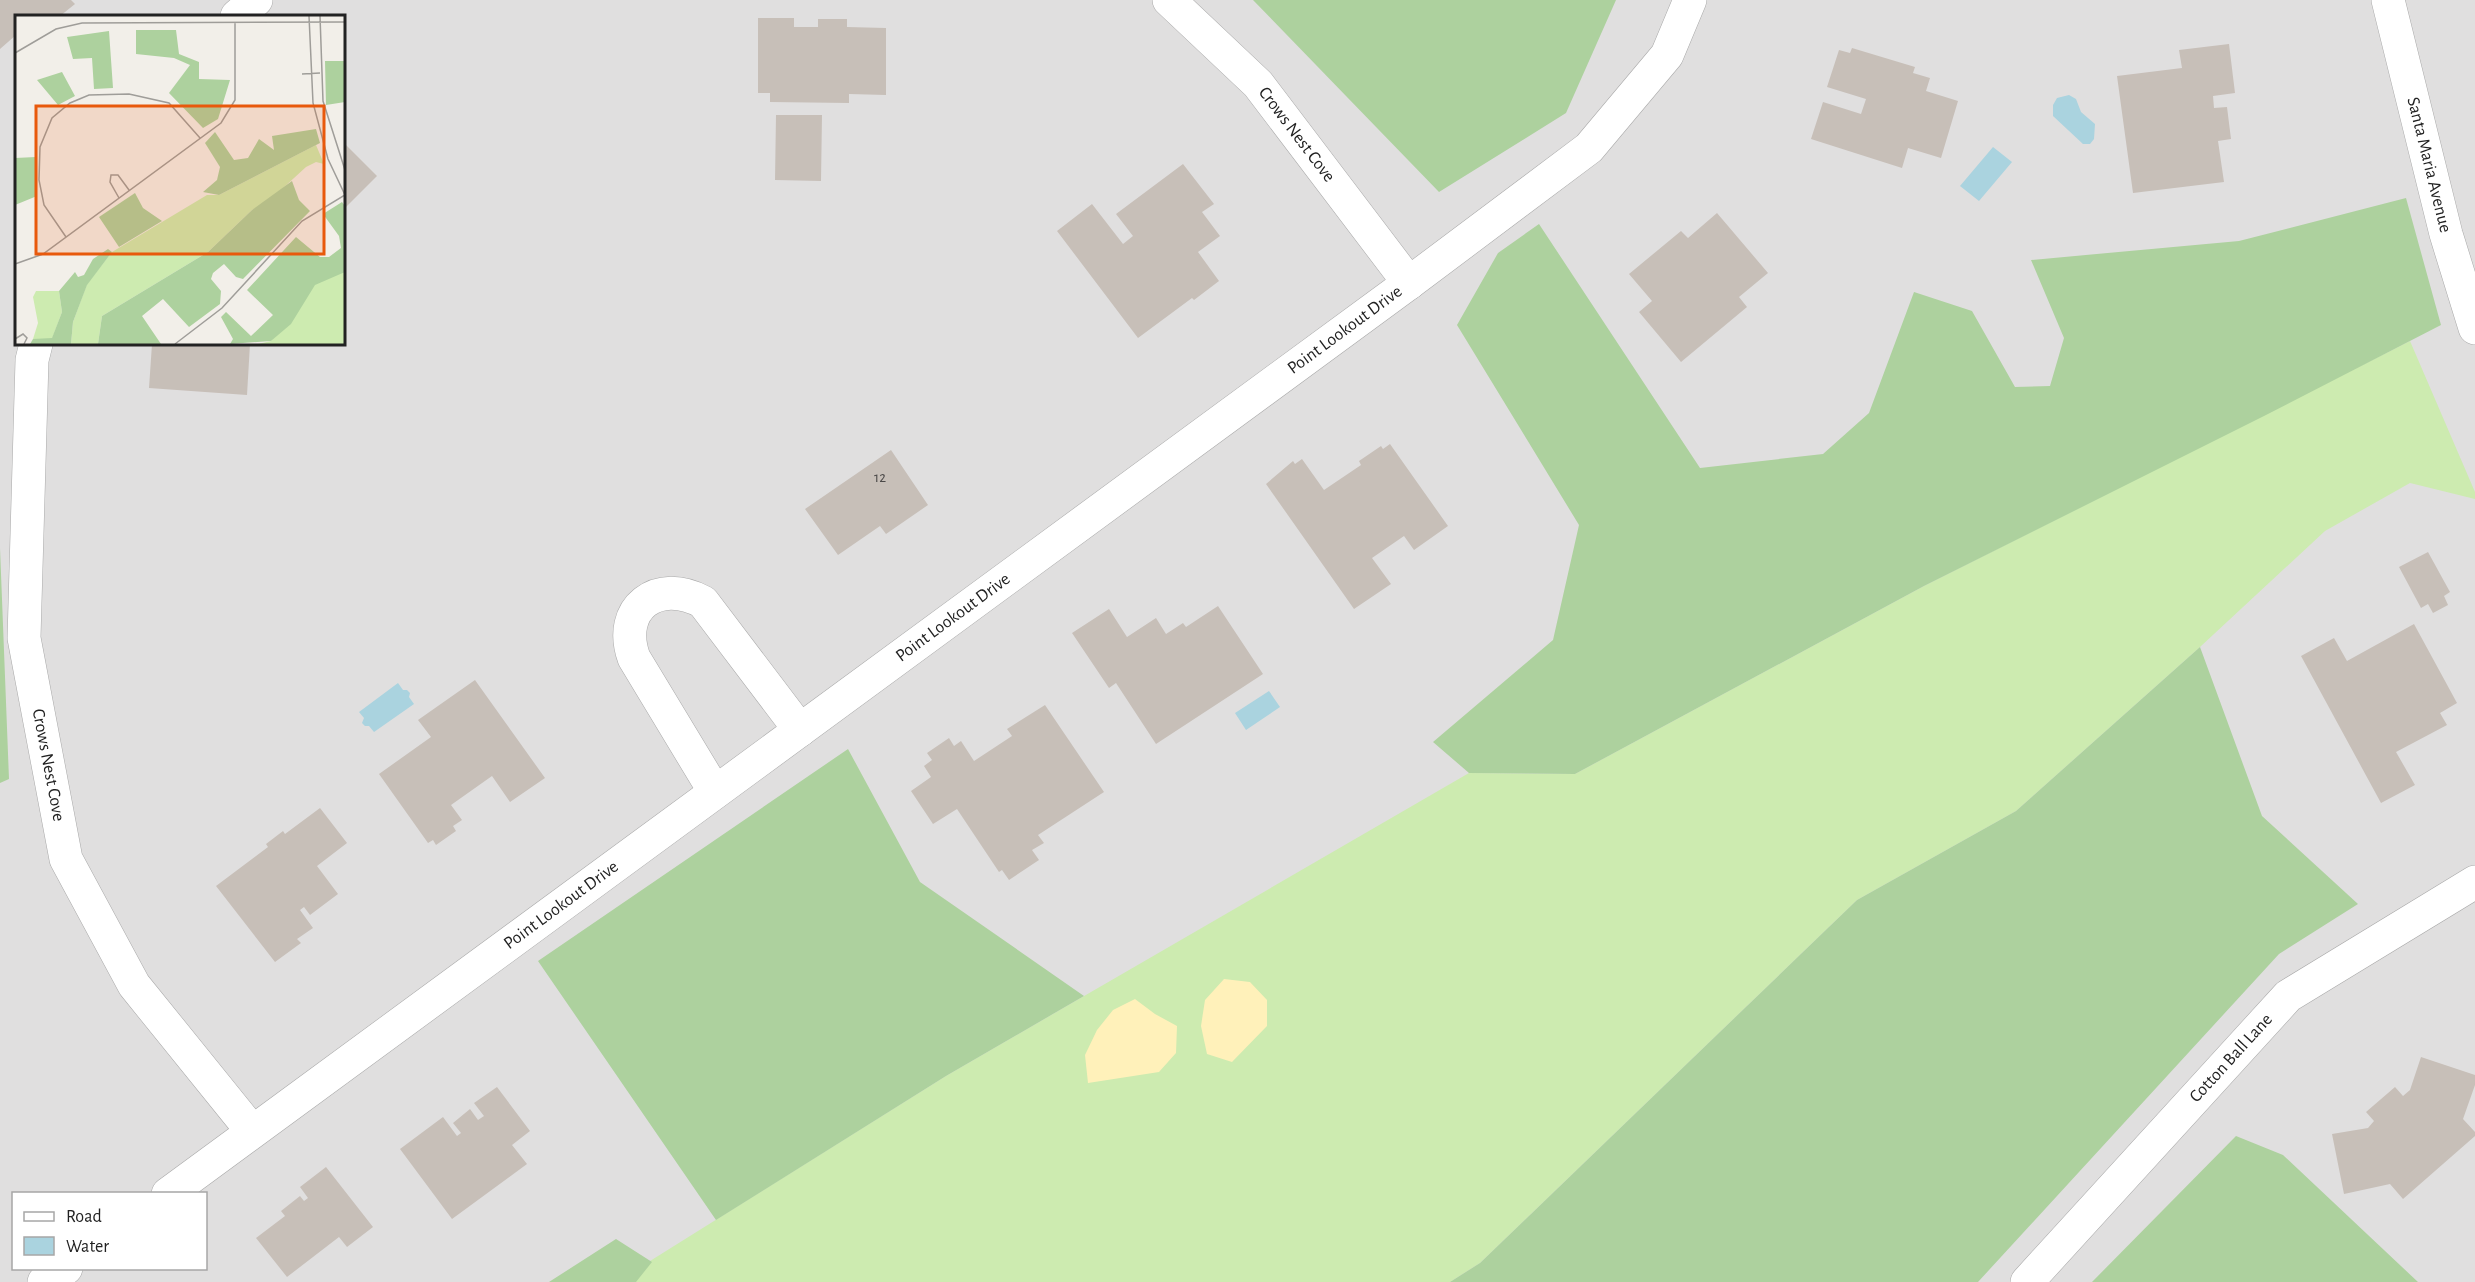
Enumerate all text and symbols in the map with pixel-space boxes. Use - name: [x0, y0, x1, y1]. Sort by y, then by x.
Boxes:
- inset map: [15, 15, 345, 345]
- street label: Crows Nest Cove: [1255, 84, 1338, 186]
- street label: Santa Maria Avenue: [2403, 95, 2454, 235]
- street label: Point Lookout Drive: [1284, 282, 1405, 378]
- house number: 12: [874, 470, 886, 485]
- street label: Point Lookout Drive: [893, 570, 1014, 665]
- street label: Crows Nest Cove: [29, 707, 68, 823]
- street label: Point Lookout Drive: [501, 857, 622, 953]
- street label: Cotton Ball Lane: [2186, 1010, 2276, 1106]
- legend: [12, 1192, 207, 1270]
- text: Road: [66, 1208, 102, 1226]
- text: Water: [66, 1238, 109, 1256]

